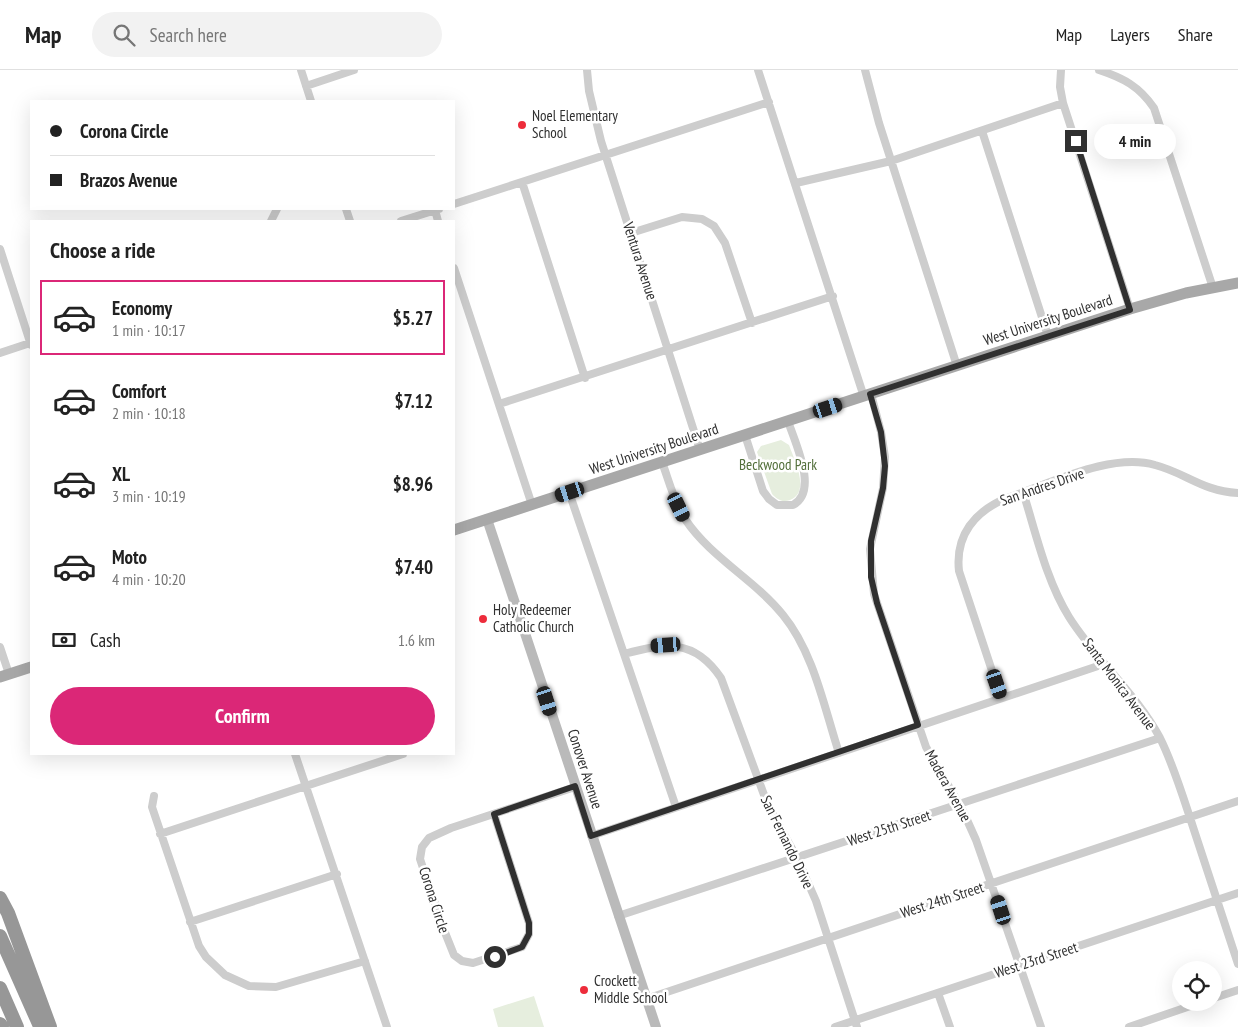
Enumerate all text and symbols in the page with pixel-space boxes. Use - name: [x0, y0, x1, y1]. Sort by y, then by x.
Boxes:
- search box: [92, 12, 442, 57]
- text: Map: [25, 19, 62, 50]
- icon: search: [110, 21, 138, 49]
- text: Search here: [150, 23, 227, 47]
- text: Map: [1056, 23, 1082, 46]
- text: Layers: [1110, 23, 1150, 46]
- text: Share: [1178, 23, 1213, 46]
- place label: Noel Elementary School: [532, 106, 618, 142]
- text: Corona Circle: [80, 119, 169, 143]
- marker: Noel Elementary School: [516, 119, 528, 131]
- callout: 4 min: [1094, 124, 1176, 158]
- route end: [1065, 130, 1087, 152]
- text: 4 min: [1119, 131, 1151, 151]
- text: Brazos Avenue: [80, 168, 178, 192]
- street label: Ventura Avenue: [619, 219, 662, 302]
- text: Choose a ride: [50, 236, 155, 264]
- street label: West University Boulevard: [981, 290, 1115, 349]
- icon: car: [52, 295, 97, 340]
- text: Economy: [112, 296, 172, 320]
- text: $5.27: [393, 306, 433, 330]
- text: 1 min · 10:17: [112, 320, 186, 340]
- icon: car: [52, 378, 97, 423]
- text: Comfort: [112, 379, 166, 403]
- text: $7.12: [395, 389, 433, 413]
- car: [811, 396, 844, 420]
- text: 2 min · 10:18: [112, 403, 186, 423]
- street label: West University Boulevard: [587, 419, 721, 478]
- park label: Beckwood Park: [739, 455, 817, 474]
- icon: car: [52, 461, 97, 506]
- text: XL: [112, 462, 130, 486]
- street label: San Andres Drive: [997, 463, 1086, 510]
- text: $8.96: [393, 472, 433, 496]
- car: [553, 480, 586, 504]
- text: 3 min · 10:19: [112, 486, 186, 506]
- car: [665, 490, 692, 524]
- icon: car: [52, 544, 97, 589]
- text: Moto: [112, 545, 147, 569]
- text: $7.40: [395, 555, 433, 579]
- text: 4 min · 10:20: [112, 569, 186, 589]
- place label: Holy Redeemer Catholic Church: [493, 600, 574, 636]
- marker: Holy Redeemer Catholic Church: [477, 613, 489, 625]
- icon: cash: [50, 626, 78, 654]
- text: Cash: [90, 628, 121, 652]
- text: 1.6 km: [398, 630, 435, 650]
- street label: Santa Monica Avenue: [1079, 634, 1160, 733]
- car: [650, 636, 681, 654]
- car: [985, 667, 1008, 701]
- car: [535, 684, 558, 718]
- button: Confirm: [50, 687, 435, 745]
- street label: Conover Avenue: [564, 727, 607, 811]
- street label: Madera Avenue: [921, 747, 976, 825]
- street label: San Fernando Drive: [757, 792, 818, 891]
- street label: West 25th Street: [845, 805, 933, 850]
- street label: Corona Circle: [415, 864, 454, 935]
- street label: West 24th Street: [898, 877, 986, 922]
- car: [989, 893, 1012, 927]
- street label: West 23rd Street: [992, 937, 1080, 982]
- route start: [484, 946, 506, 968]
- map controls: [1172, 961, 1222, 1011]
- button: locate: [1172, 961, 1222, 1011]
- place label: Crockett Middle School: [594, 971, 668, 1007]
- marker: Crockett Middle School: [578, 984, 590, 996]

